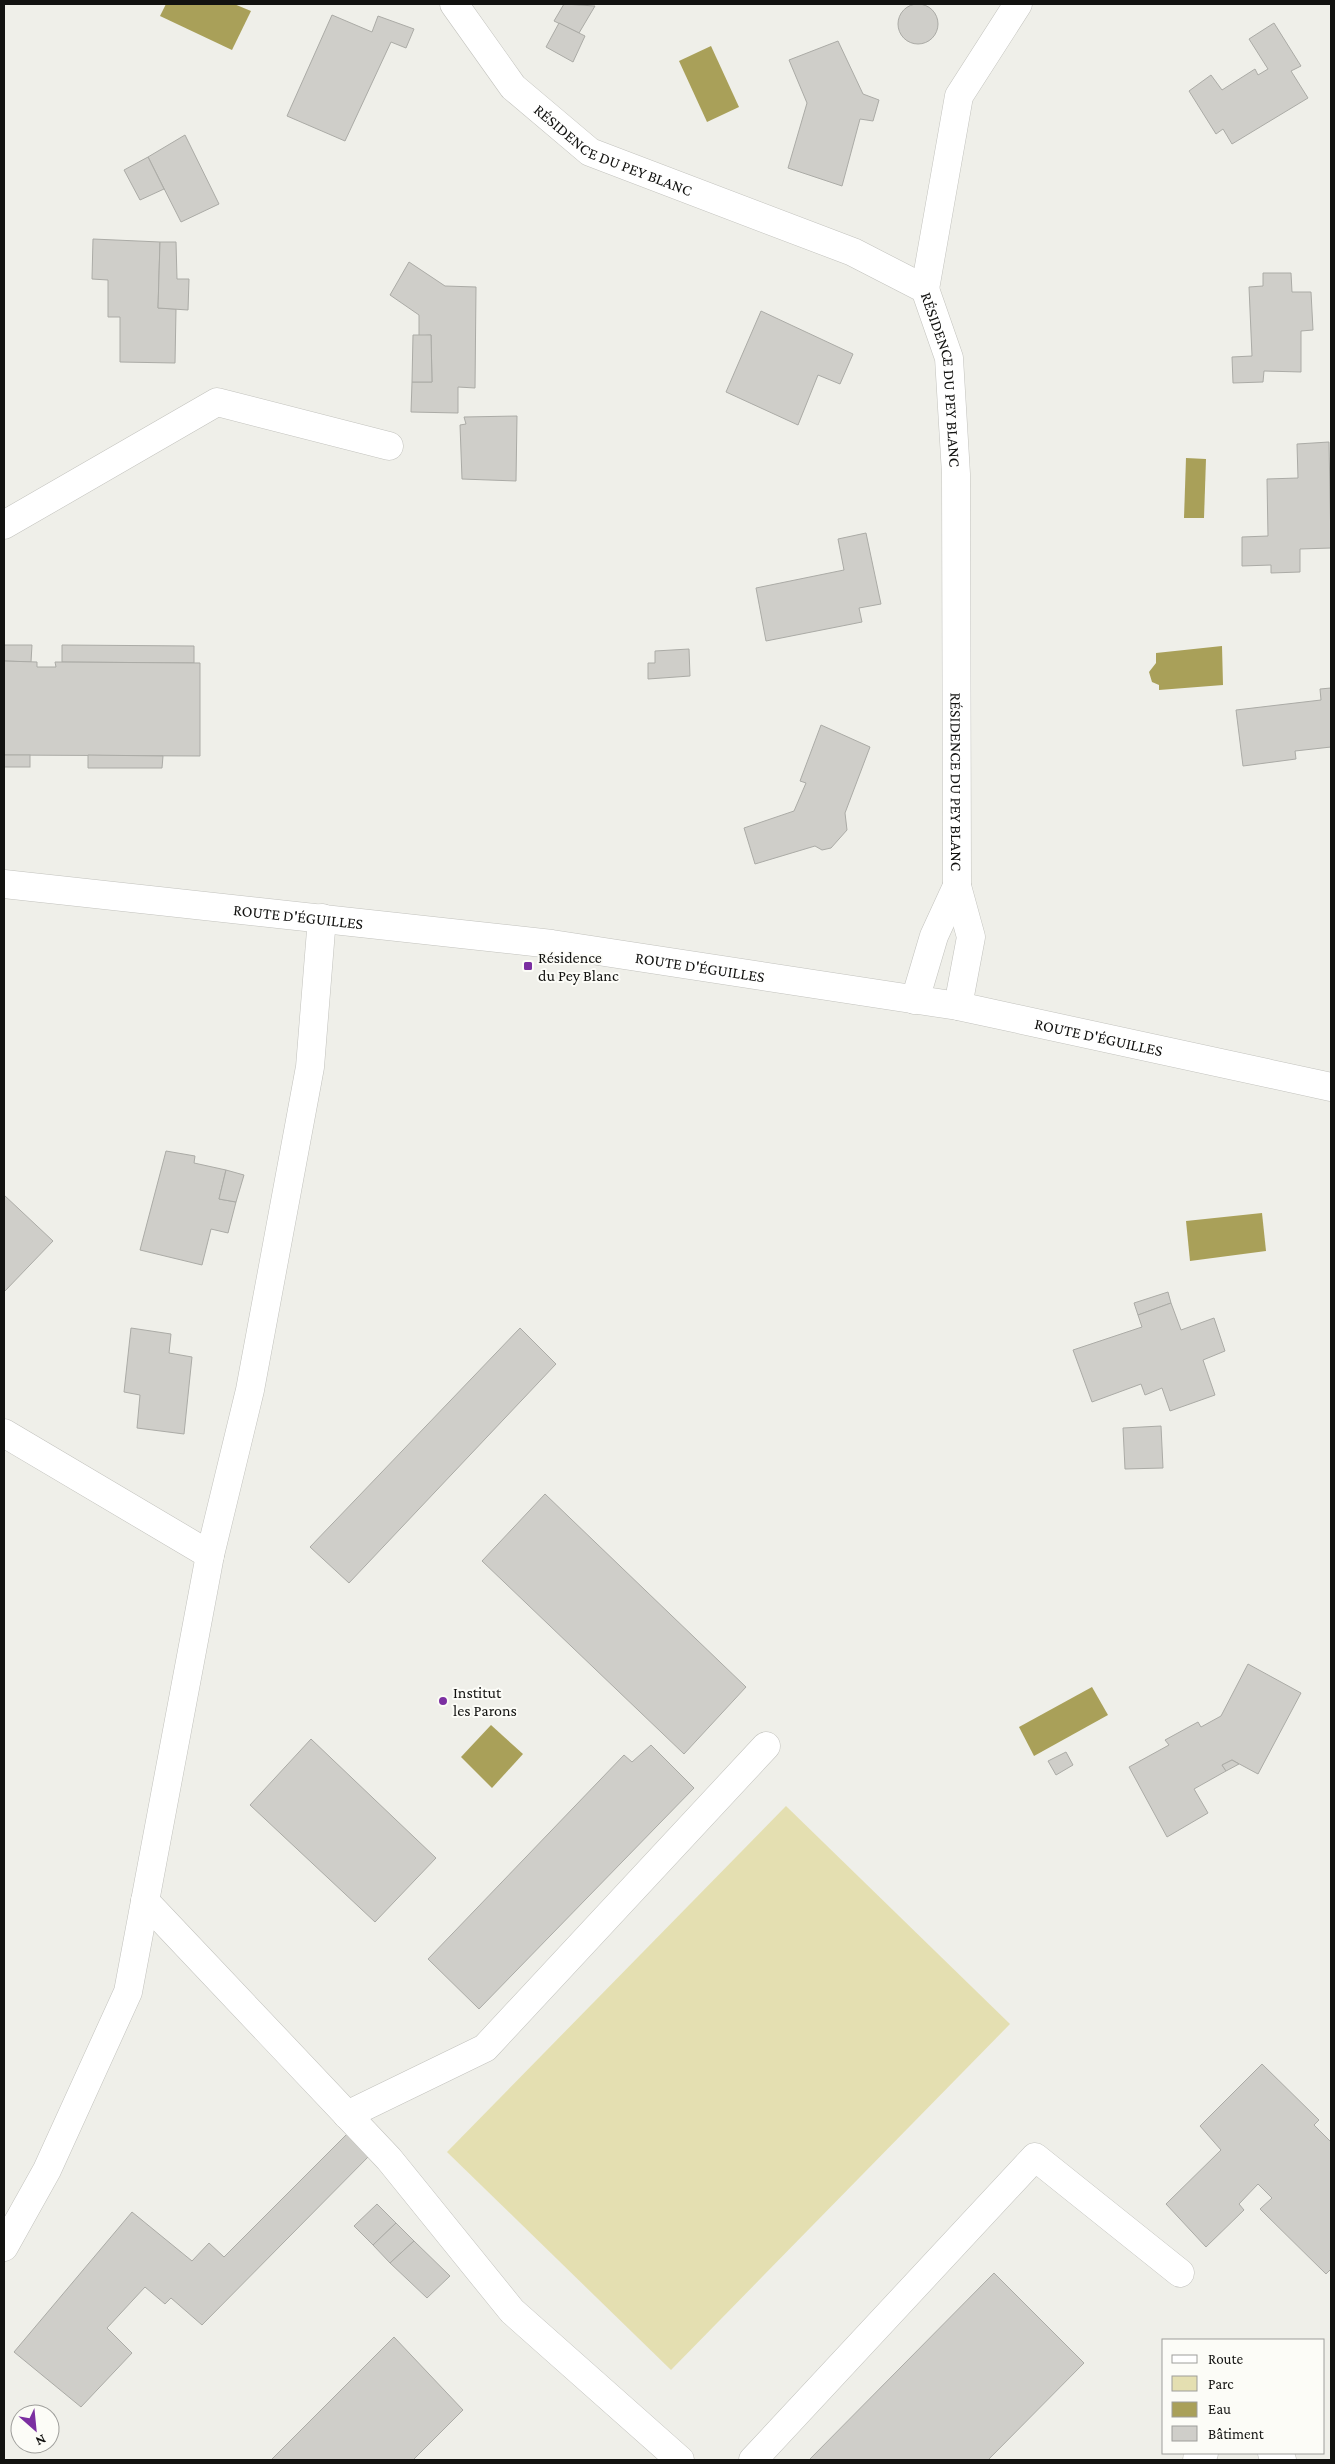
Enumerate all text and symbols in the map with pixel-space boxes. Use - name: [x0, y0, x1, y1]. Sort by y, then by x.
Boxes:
- street label: RÉSIDENCE DU PEY BLANC: [531, 101, 694, 199]
- street label: RÉSIDENCE DU PEY BLANC: [918, 290, 964, 468]
- street label: RÉSIDENCE DU PEY BLANC: [948, 692, 965, 871]
- street label: ROUTE D'ÉGUILLES: [232, 901, 364, 932]
- place label: Résidence du Pey Blanc: [538, 949, 619, 985]
- street label: ROUTE D'ÉGUILLES: [634, 949, 766, 985]
- marker: Résidence du Pey Blanc: [522, 960, 534, 972]
- street label: ROUTE D'ÉGUILLES: [1033, 1015, 1164, 1059]
- place label: Institut les Parons: [453, 1684, 517, 1719]
- marker: Institut les Parons: [437, 1695, 449, 1707]
- legend: [1162, 2339, 1325, 2454]
- text: Route: [1208, 2351, 1243, 2367]
- text: Parc: [1208, 2376, 1234, 2392]
- text: Eau: [1208, 2401, 1231, 2417]
- north arrow: [10, 2404, 60, 2454]
- text: Bâtiment: [1208, 2426, 1265, 2442]
- text: N: [33, 2431, 49, 2450]

